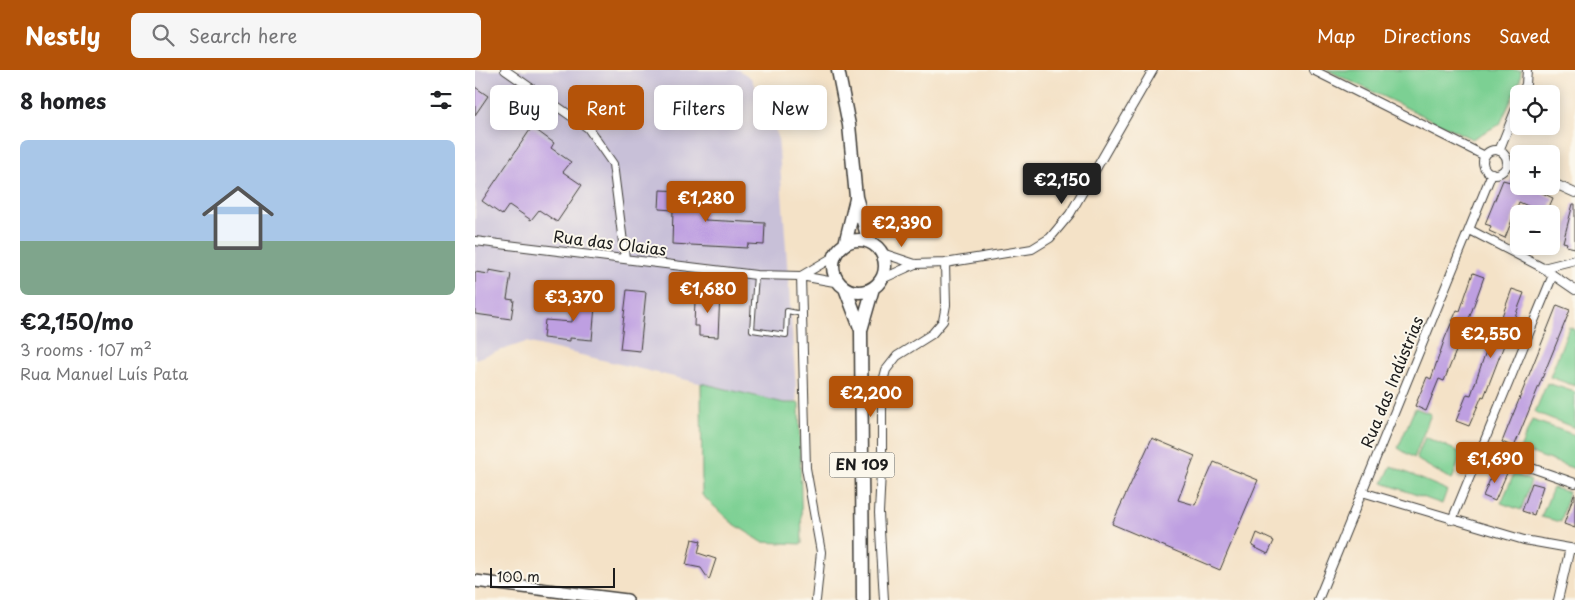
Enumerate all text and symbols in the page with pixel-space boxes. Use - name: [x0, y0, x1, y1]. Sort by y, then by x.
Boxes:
- search box: [131, 13, 481, 58]
- text: Nestly: [25, 17, 101, 53]
- icon: search: [149, 21, 177, 49]
- text: Search here: [189, 21, 297, 49]
- text: Map: [1317, 22, 1355, 49]
- text: Directions: [1383, 22, 1471, 49]
- text: Saved: [1499, 22, 1550, 49]
- text: 8 homes: [20, 84, 106, 116]
- chip: Buy: [490, 85, 558, 130]
- chip: Rent: [568, 85, 644, 130]
- chip: Filters: [654, 85, 743, 130]
- chip: New: [753, 85, 827, 130]
- map controls: [1510, 85, 1560, 255]
- button: locate: [1510, 85, 1560, 135]
- icon: filters: [427, 86, 455, 114]
- button: +: [1510, 145, 1560, 195]
- pin: €2,150: [1021, 162, 1103, 205]
- text: €2,150: [1034, 167, 1090, 191]
- icon: home: [193, 173, 283, 263]
- pin: €1,280: [665, 180, 747, 223]
- text: €1,280: [678, 185, 734, 209]
- button: −: [1510, 205, 1560, 255]
- pin: €2,390: [861, 206, 943, 248]
- text: €2,390: [872, 210, 932, 234]
- street label: Rua das Olaias: [552, 223, 668, 261]
- pin: €1,680: [667, 272, 749, 314]
- text: €1,680: [680, 276, 736, 300]
- pin: €3,370: [533, 280, 615, 322]
- text: €3,370: [545, 284, 603, 308]
- text: €2,150/mo: [20, 305, 133, 337]
- street label: Rua das Indústrias: [1354, 312, 1428, 451]
- pin: €2,550: [1450, 316, 1532, 359]
- text: €2,550: [1461, 321, 1521, 345]
- text: 3 rooms · 107 m²: [20, 337, 152, 361]
- text: Rua Manuel Luís Pata: [20, 361, 188, 385]
- pin: €2,200: [830, 376, 912, 418]
- text: €2,200: [840, 380, 902, 404]
- pin: €1,690: [1454, 442, 1536, 484]
- text: €1,690: [1467, 446, 1523, 470]
- road number: EN 109: [829, 452, 895, 478]
- scale bar: [490, 565, 615, 588]
- text: 100 m: [497, 566, 540, 587]

